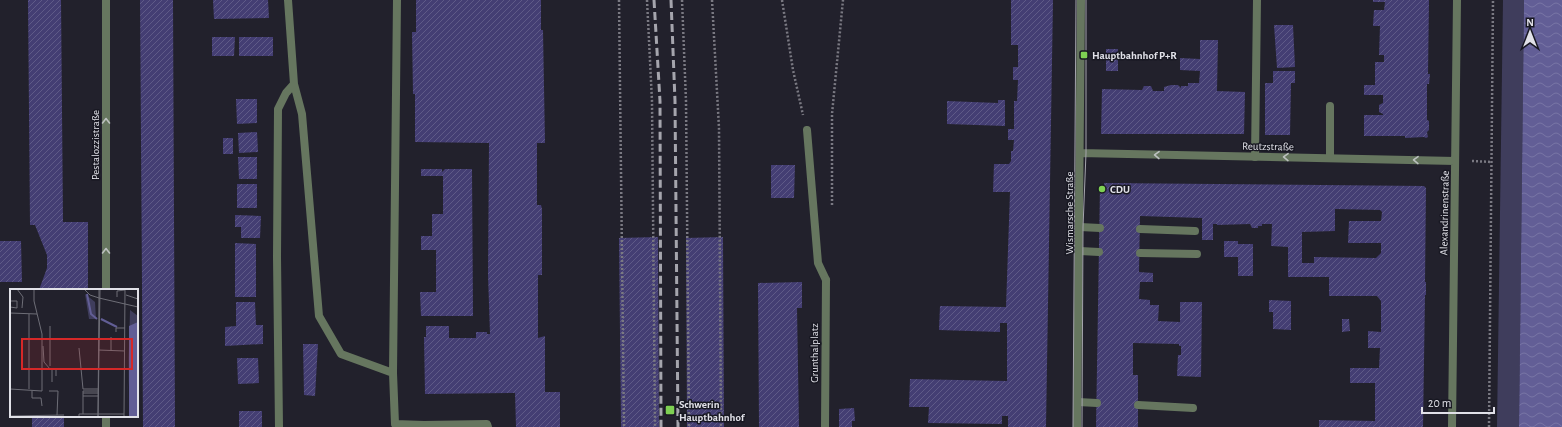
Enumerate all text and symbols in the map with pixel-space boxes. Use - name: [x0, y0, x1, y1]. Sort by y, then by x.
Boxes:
- north arrow: [1510, 12, 1550, 52]
- text: N: [1526, 17, 1534, 28]
- marker: Hauptbahnhof P+R: [1079, 50, 1089, 60]
- place label: Hauptbahnhof P+R: [1092, 50, 1177, 61]
- street label: Pestalozzistraße: [90, 110, 101, 180]
- one-way arrow: [102, 118, 110, 124]
- street label: Reutzstraße: [1242, 141, 1294, 152]
- one-way arrow: [1154, 150, 1160, 159]
- one-way arrow: [1283, 153, 1289, 161]
- one-way arrow: [1413, 155, 1419, 164]
- street label: Alexandrinenstraße: [1438, 170, 1451, 256]
- street label: Wismarsche Straße: [1064, 171, 1075, 255]
- marker: CDU: [1097, 184, 1107, 194]
- place label: CDU: [1110, 184, 1130, 195]
- one-way arrow: [102, 248, 110, 254]
- inset map: [10, 289, 138, 417]
- street label: Grunthalplatz: [809, 323, 820, 383]
- scale bar: [1422, 389, 1494, 415]
- text: 20 m: [1428, 397, 1451, 409]
- place label: Schwerin Hauptbahnhof: [679, 399, 746, 423]
- marker: Schwerin Hauptbahnhof: [664, 404, 676, 416]

